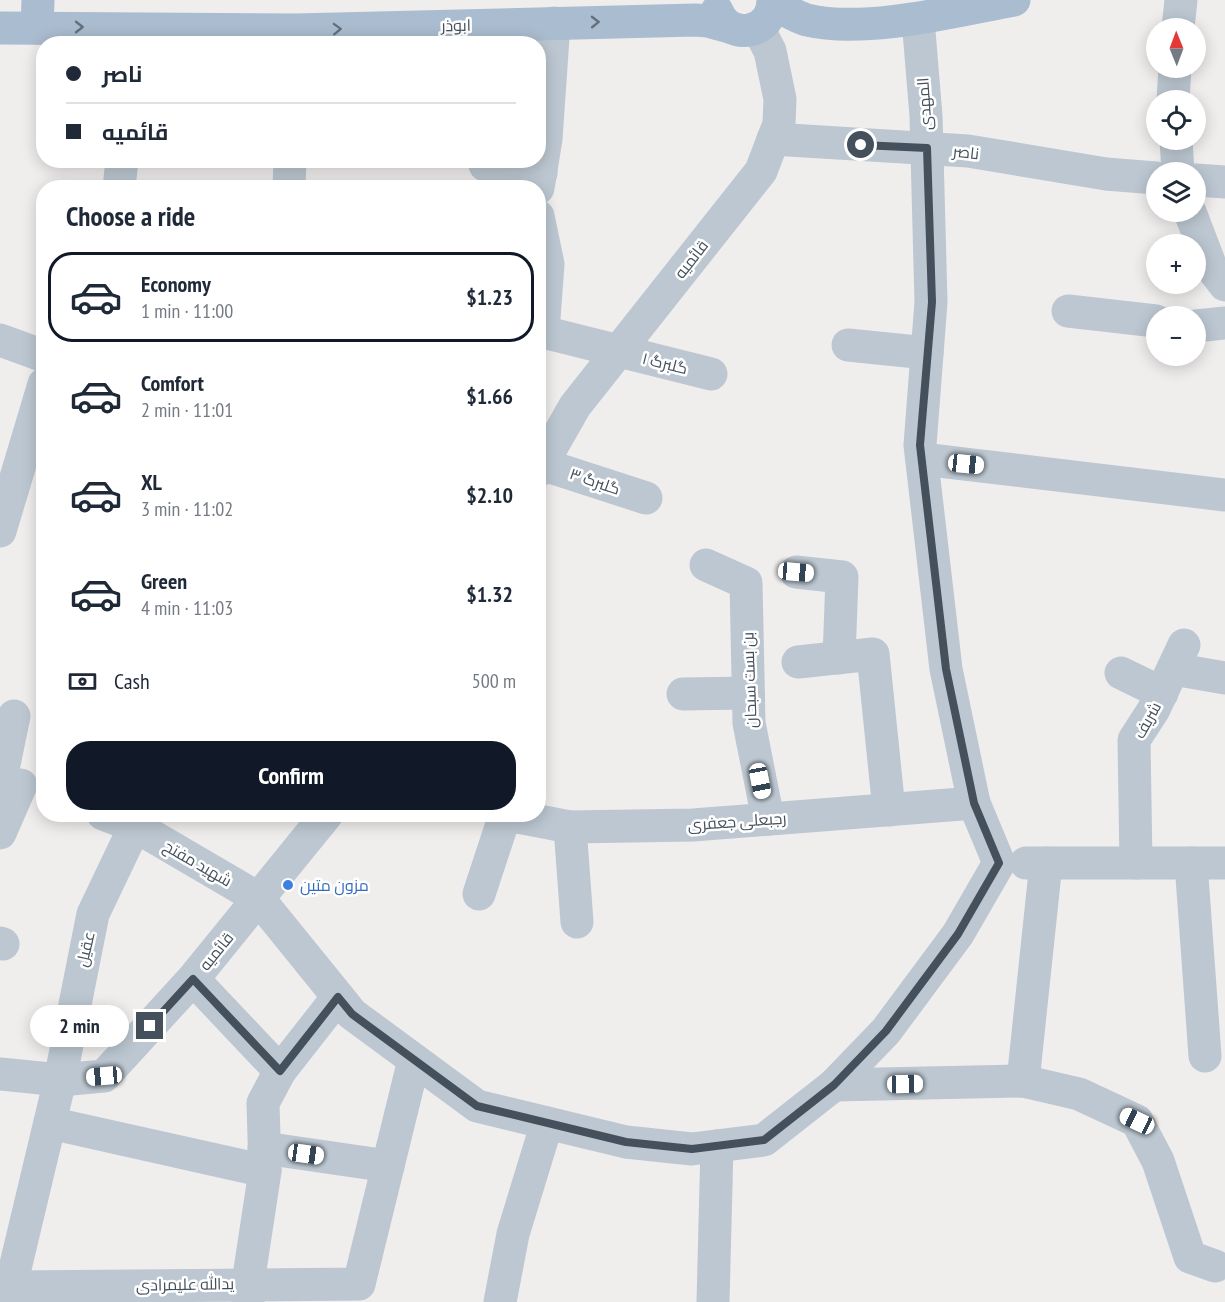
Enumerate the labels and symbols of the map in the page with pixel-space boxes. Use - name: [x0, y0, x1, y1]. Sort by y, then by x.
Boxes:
- street label: ابوذر: [440, 15, 471, 35]
- one-way arrow: [591, 16, 600, 29]
- north arrow: [1146, 18, 1206, 78]
- one-way arrow: [75, 21, 84, 34]
- one-way arrow: [333, 22, 342, 35]
- street label: المهدی: [912, 77, 937, 131]
- route start: [847, 131, 874, 158]
- street label: ناصر: [951, 141, 980, 163]
- street label: قائمیه: [670, 236, 712, 282]
- street label: گلبرگ ۱: [640, 348, 690, 378]
- car: [947, 453, 985, 475]
- street label: گلبرگ ۳: [567, 463, 623, 499]
- car: [777, 561, 815, 583]
- street label: بن بست سبحان: [737, 631, 762, 728]
- street label: شریف: [1129, 698, 1165, 742]
- car: [748, 762, 772, 800]
- street label: رجبعلی جعفری: [687, 808, 787, 835]
- street label: شهید مفتح: [159, 835, 236, 892]
- place label: مزون متین: [300, 875, 369, 896]
- marker: مزون متین: [281, 878, 295, 892]
- street label: قائمیه: [195, 928, 237, 974]
- street label: عقیل: [71, 929, 100, 969]
- callout: 2 min: [30, 1005, 129, 1047]
- route end: [136, 1012, 163, 1039]
- car: [85, 1065, 123, 1087]
- car: [887, 1075, 923, 1093]
- car: [1117, 1105, 1157, 1137]
- car: [287, 1143, 325, 1165]
- street label: یدالله علیمرادی: [136, 1273, 235, 1296]

